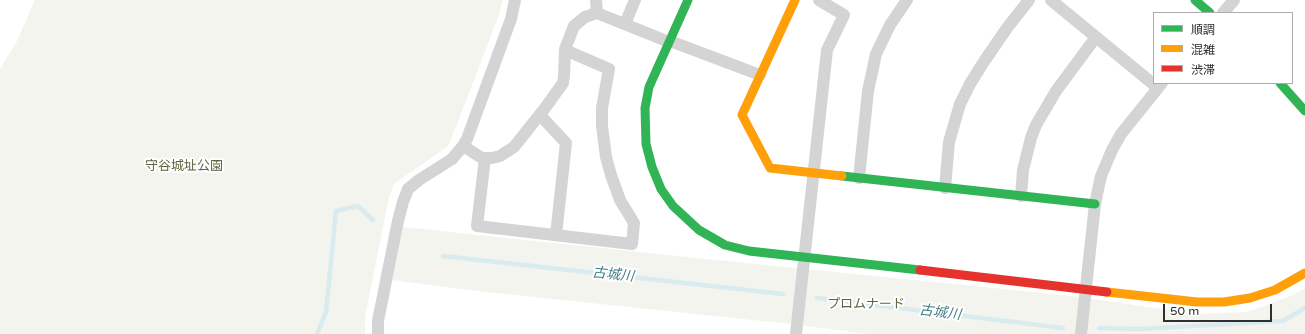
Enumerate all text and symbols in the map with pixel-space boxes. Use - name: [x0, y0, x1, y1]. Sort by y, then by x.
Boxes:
- legend: [1153, 12, 1293, 84]
- text: 順調: [1191, 23, 1215, 37]
- text: 混雑: [1191, 43, 1215, 57]
- text: 渋滞: [1191, 63, 1215, 77]
- park label: 守谷城址公園: [145, 159, 223, 175]
- water label: 古城川: [591, 264, 635, 286]
- scale bar: [1165, 296, 1274, 322]
- park label: プロムナード: [827, 297, 905, 313]
- water label: 古城川: [918, 302, 962, 324]
- text: 50 m: [1170, 304, 1199, 318]

